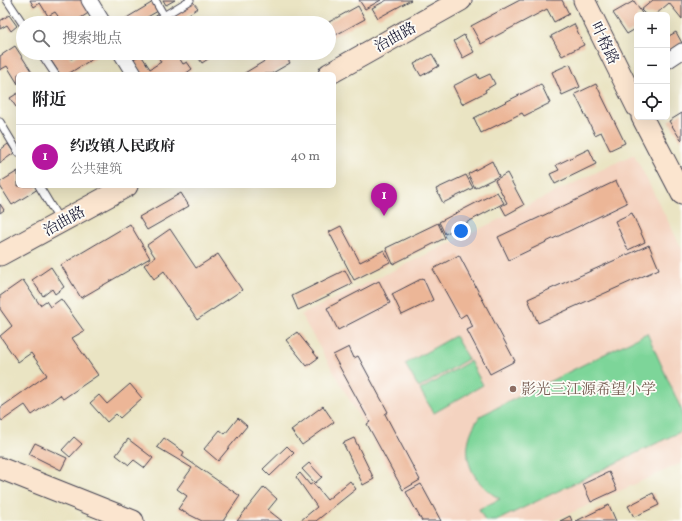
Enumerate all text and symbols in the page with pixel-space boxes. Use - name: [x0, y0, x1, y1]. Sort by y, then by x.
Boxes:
- map controls: [634, 12, 670, 120]
- button: +: [634, 12, 670, 48]
- search box: [16, 16, 336, 60]
- street label: 治曲路: [371, 18, 421, 58]
- street label: 叶格路: [584, 19, 623, 68]
- icon: search: [30, 27, 52, 49]
- text: 搜索地点: [62, 29, 122, 50]
- button: −: [634, 48, 670, 84]
- button: locate: [634, 84, 670, 120]
- text: 附近: [32, 89, 66, 112]
- text: 约改镇人民政府: [70, 137, 175, 158]
- text: 1: [42, 148, 48, 166]
- text: 40 m: [291, 148, 320, 166]
- text: 公共建筑: [70, 161, 122, 179]
- pin: 1: [371, 183, 397, 216]
- street label: 治曲路: [40, 202, 90, 242]
- your location: [451, 221, 471, 241]
- place label: 影光三江源希望小学: [521, 380, 656, 401]
- marker: 影光三江源希望小学: [508, 384, 518, 394]

